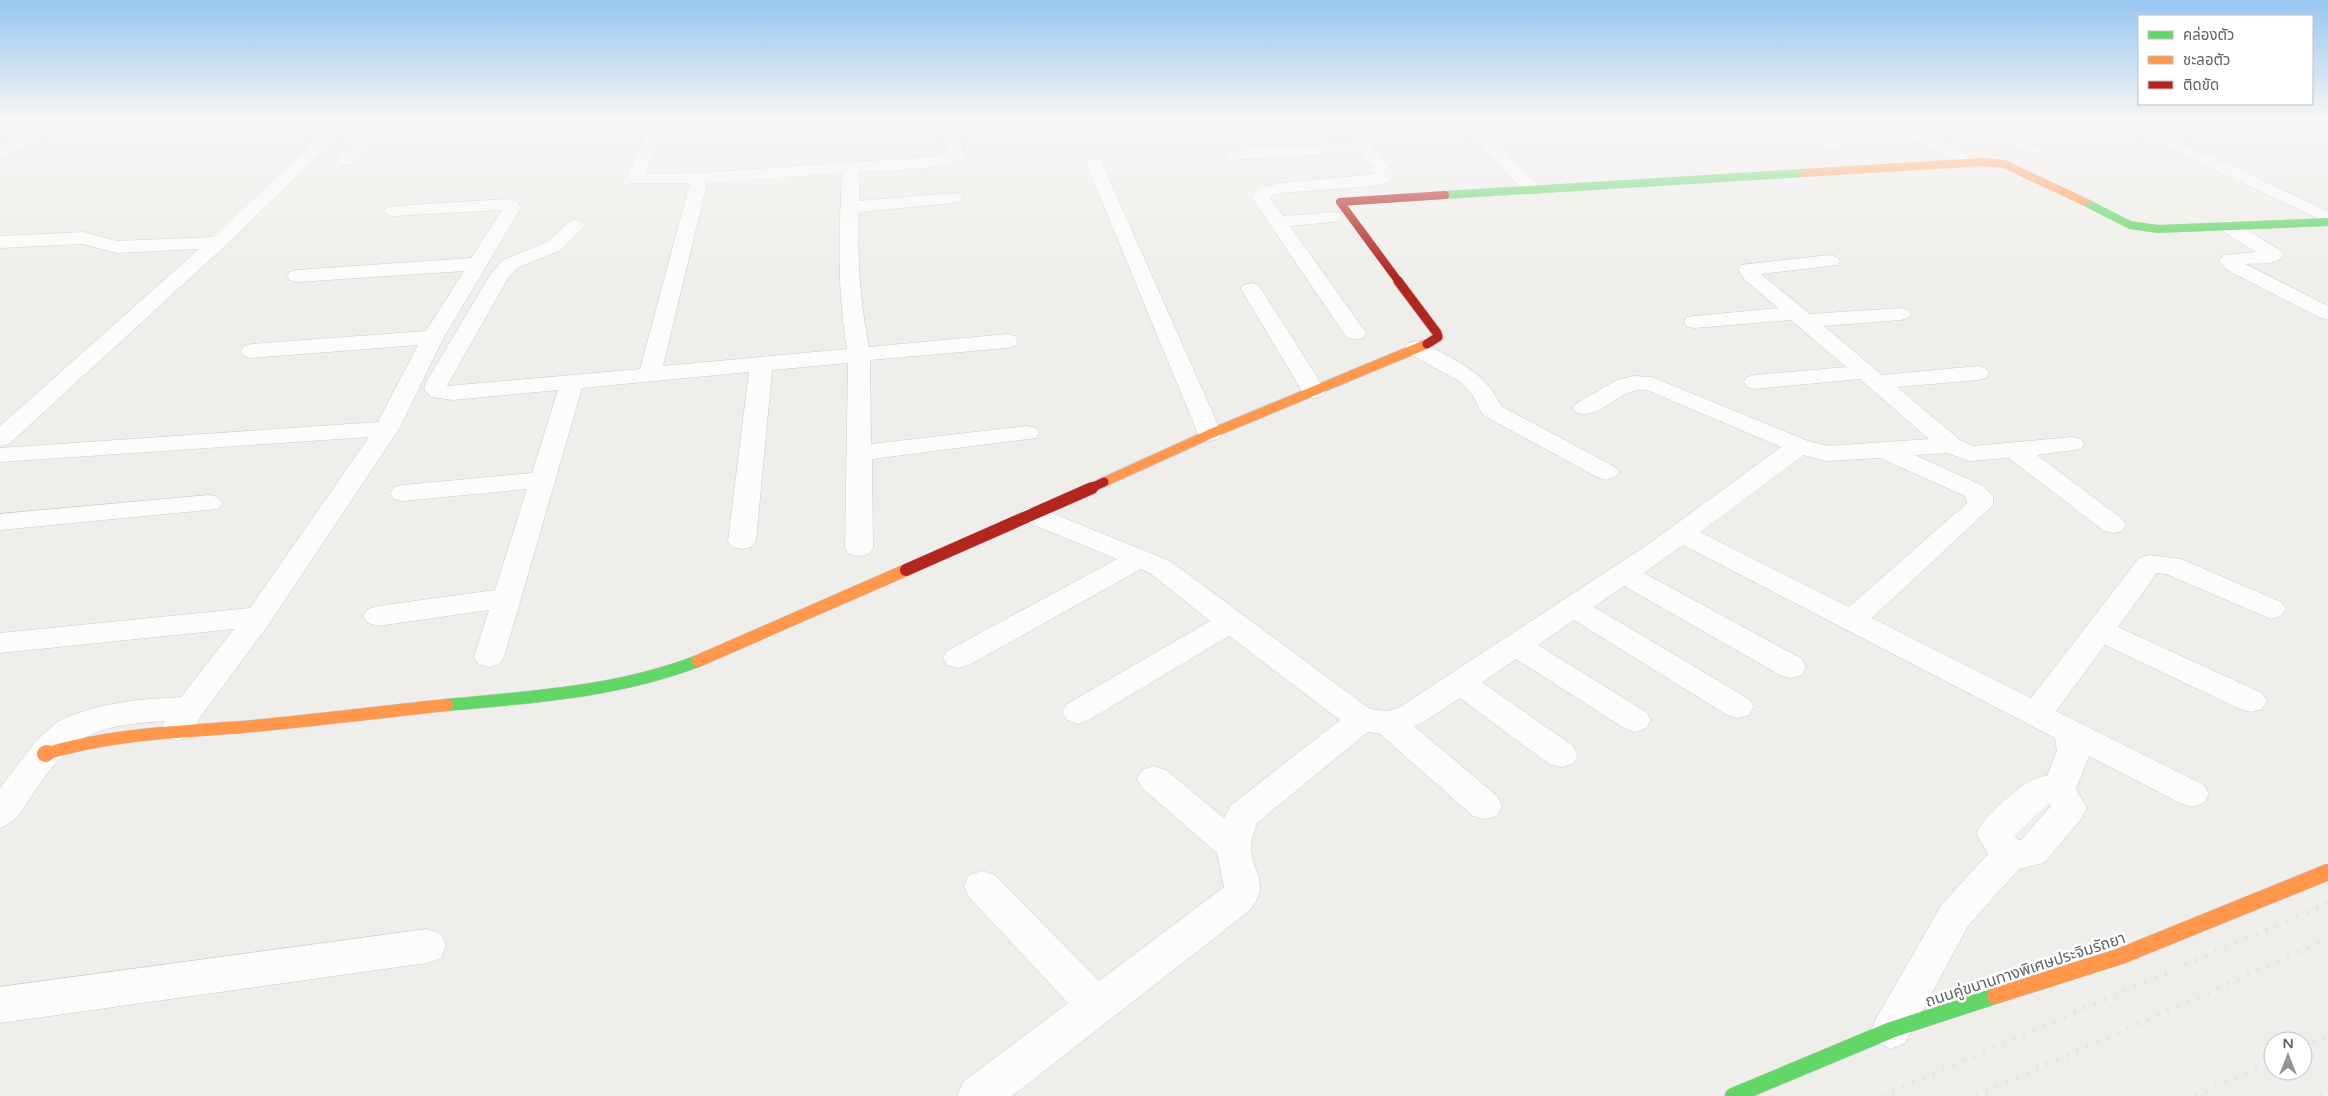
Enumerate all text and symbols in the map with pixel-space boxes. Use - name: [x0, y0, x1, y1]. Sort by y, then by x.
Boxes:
- legend: [2138, 15, 2313, 105]
- text: คล่องตัว: [2183, 26, 2234, 44]
- text: ชะลอตัว: [2183, 51, 2230, 69]
- text: ติดขัด: [2183, 76, 2219, 94]
- street label: ถนนคู่ขนานทางพิเศษประจิมรัถยา: [1923, 928, 2128, 1012]
- north arrow: [2263, 1031, 2313, 1081]
- text: N: [2282, 1035, 2294, 1052]

